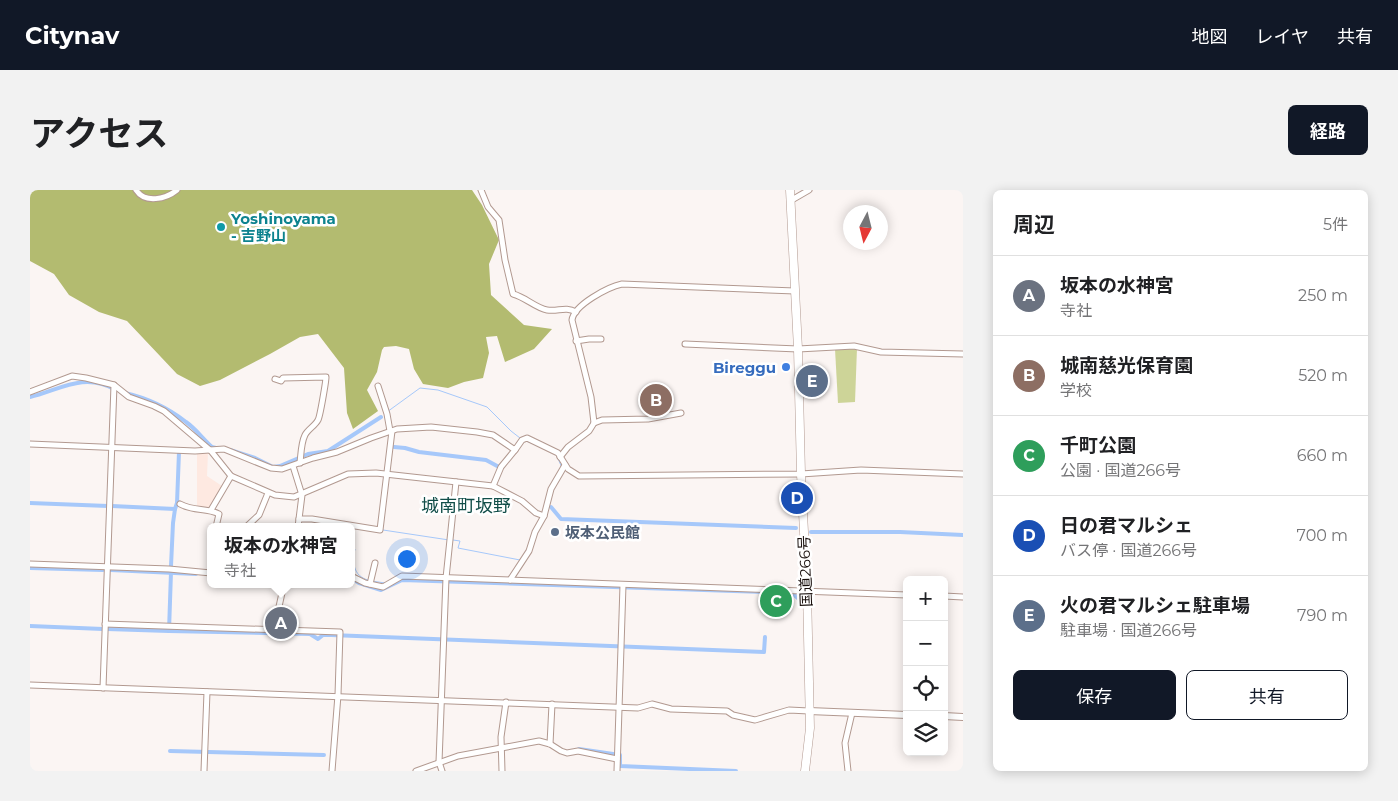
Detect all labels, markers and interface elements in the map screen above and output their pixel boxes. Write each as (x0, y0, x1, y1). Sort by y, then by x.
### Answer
text: Citynav (25, 21, 119, 50)
text: 地図 (1192, 26, 1228, 48)
text: レイヤ (1256, 26, 1309, 48)
text: 共有 (1337, 26, 1373, 48)
button: 経路 (1288, 105, 1368, 155)
text: アクセス (30, 112, 168, 155)
north arrow (843, 205, 888, 250)
place label: Yoshinoyama - 吉野山 (230, 209, 336, 245)
text: 周辺 (1013, 212, 1055, 237)
text: 5件 (1323, 215, 1348, 234)
marker: Yoshinoyama - 吉野山 (215, 221, 227, 233)
text: 坂本の水神宮 (1060, 274, 1174, 297)
text: A (1023, 286, 1035, 305)
text: 250 m (1298, 286, 1348, 305)
text: 寺社 (1060, 301, 1092, 320)
text: 城南慈光保育園 (1060, 354, 1193, 377)
place label: Bireggu (713, 358, 776, 377)
marker: Bireggu (780, 361, 792, 373)
pin: E (796, 362, 828, 400)
text: B (1023, 366, 1035, 385)
text: 520 m (1298, 366, 1348, 385)
pin: B (640, 381, 672, 419)
text: 学校 (1060, 381, 1092, 400)
text: 千町公園 (1060, 434, 1136, 457)
text: C (1023, 446, 1035, 465)
text: 660 m (1297, 446, 1348, 465)
text: 公園 · 国道266号 (1060, 461, 1181, 480)
pin: D (781, 479, 813, 517)
district label: 城南町坂野 (421, 495, 511, 517)
text: 日の君マルシェ (1060, 514, 1193, 537)
popup (207, 523, 355, 588)
place label: 坂本公民館 (565, 523, 640, 542)
marker: 坂本公民館 (549, 526, 561, 538)
text: D (1022, 526, 1036, 545)
text: 700 m (1297, 526, 1348, 545)
text: 坂本の水神宮 (224, 534, 338, 557)
street label: 国道266号 (794, 535, 816, 607)
text: バス停 · 国道266号 (1060, 541, 1197, 560)
your location (394, 546, 420, 572)
text: 寺社 (224, 561, 256, 580)
map controls (903, 576, 948, 756)
button: + (903, 576, 948, 621)
pin: C (760, 582, 792, 620)
text: 火の君マルシェ駐車場 (1060, 594, 1250, 617)
pin: A (265, 604, 297, 642)
text: E (1024, 606, 1034, 625)
text: 790 m (1297, 606, 1348, 625)
button: − (903, 621, 948, 666)
text: 駐車場 · 国道266号 (1060, 621, 1197, 640)
button: locate (903, 666, 948, 711)
button: 保存 (1013, 670, 1176, 720)
button: 共有 (1186, 670, 1348, 720)
button: layers (903, 711, 948, 756)

